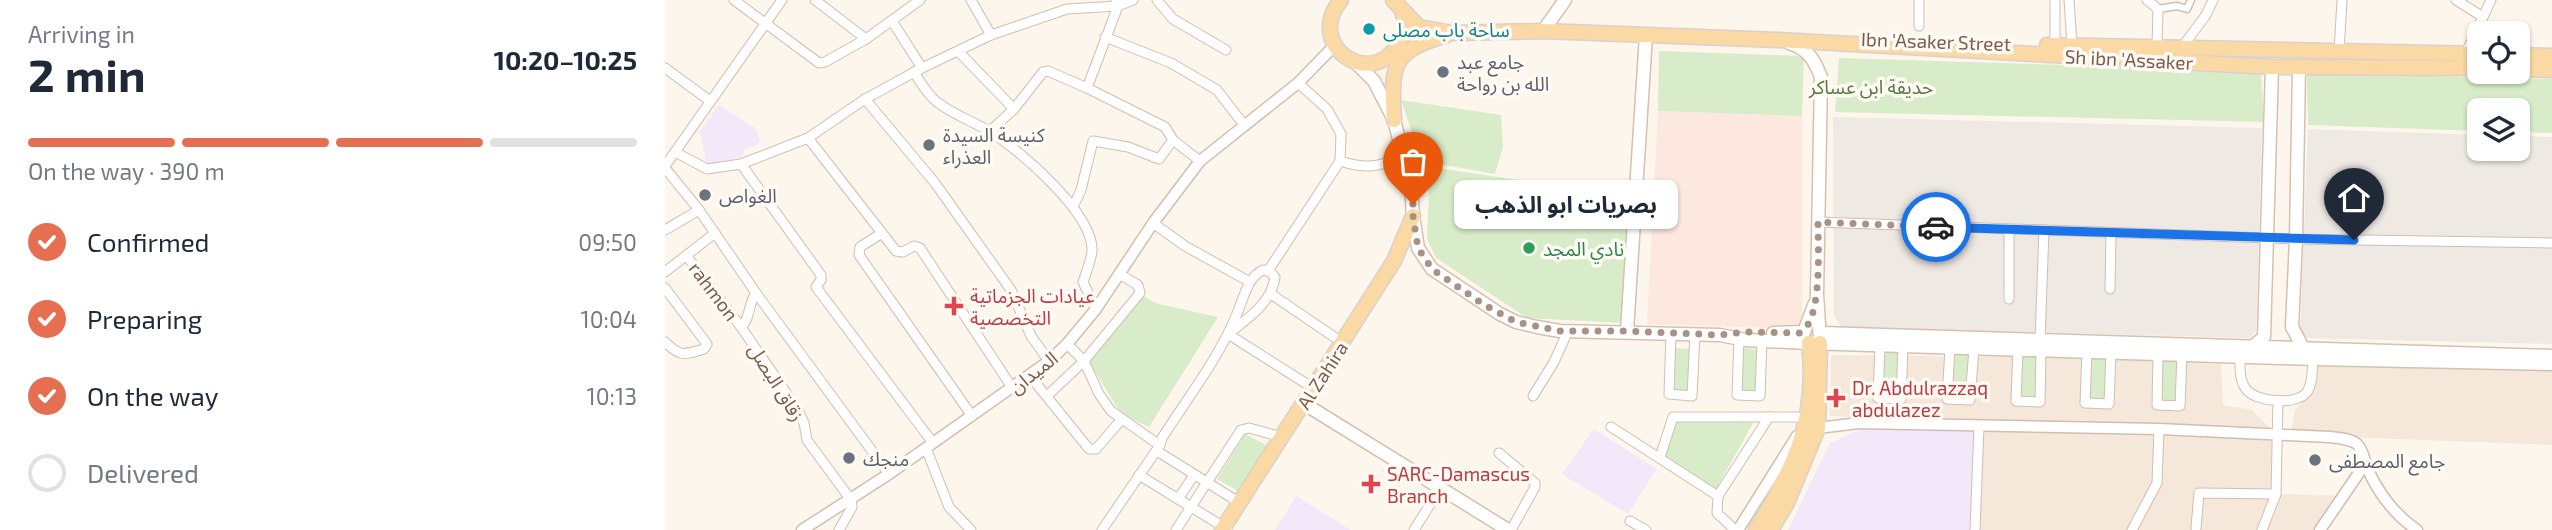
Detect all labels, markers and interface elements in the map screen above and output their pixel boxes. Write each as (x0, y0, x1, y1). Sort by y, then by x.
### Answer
place label: ساحة باب مصلى (1383, 18, 1510, 42)
text: Arriving in (28, 20, 135, 48)
marker: ساحة باب مصلى (1361, 21, 1377, 37)
map controls (2467, 21, 2530, 161)
button: locate (2467, 21, 2530, 84)
street label: Ibn 'Asaker Street (1861, 27, 2011, 55)
text: 10:20–10:25 (494, 44, 637, 75)
street label: Sh ibn 'Assaker (2064, 44, 2194, 74)
text: 2 min (28, 46, 146, 101)
place label: جامع عبد الله بن رواحة (1457, 50, 1549, 96)
marker: جامع عبد الله بن رواحة (1435, 64, 1451, 80)
park label: حديقة ابن عساكر (1808, 75, 1933, 99)
button: layers (2467, 98, 2530, 161)
place label: كنيسة السيدة العذراء (943, 123, 1046, 169)
pin (1383, 132, 1443, 204)
marker: كنيسة السيدة العذراء (921, 137, 937, 153)
icon: bag (1394, 143, 1432, 181)
text: On the way · 390 m (28, 157, 225, 185)
pin (2324, 168, 2384, 240)
icon: home (2335, 179, 2373, 217)
callout: بصريات ابو الذهب (1455, 180, 1679, 228)
place label: الغواص (719, 184, 777, 208)
marker: الغواص (697, 187, 713, 203)
text: بصريات ابو الذهب (1475, 190, 1657, 218)
courier (1901, 192, 1971, 262)
icon: car (1917, 208, 1955, 246)
icon: check (28, 223, 66, 261)
text: Confirmed (87, 226, 210, 257)
text: 09:50 (578, 228, 637, 256)
place label: نادي المجد (1543, 237, 1624, 264)
marker: نادي المجد (1521, 240, 1537, 256)
street label: rahmon (684, 257, 744, 325)
place label: عيادات الجزماتية التخصصية (970, 284, 1095, 329)
marker: عيادات الجزماتية التخصصية (944, 296, 964, 316)
icon: check (28, 300, 66, 338)
text: Preparing (87, 303, 202, 334)
text: 10:04 (581, 305, 637, 333)
street label: Al Zahira (1292, 337, 1352, 413)
street label: زقاق البصل (743, 339, 810, 426)
street label: الميدان (1004, 346, 1062, 398)
place label: Dr. Abdulrazzaq abdulazez (1852, 376, 1988, 421)
icon: check (28, 377, 66, 415)
text: On the way (87, 380, 218, 411)
text: 10:13 (587, 382, 637, 410)
marker: Dr. Abdulrazzaq abdulazez (1826, 388, 1846, 408)
place label: منجك (863, 447, 909, 470)
place label: جامع المصطفى (2329, 449, 2445, 476)
marker: منجك (841, 450, 857, 466)
marker: جامع المصطفى (2307, 452, 2323, 468)
text: Delivered (87, 457, 199, 488)
place label: SARC-Damascus Branch (1387, 462, 1530, 507)
marker: SARC-Damascus Branch (1361, 474, 1381, 494)

